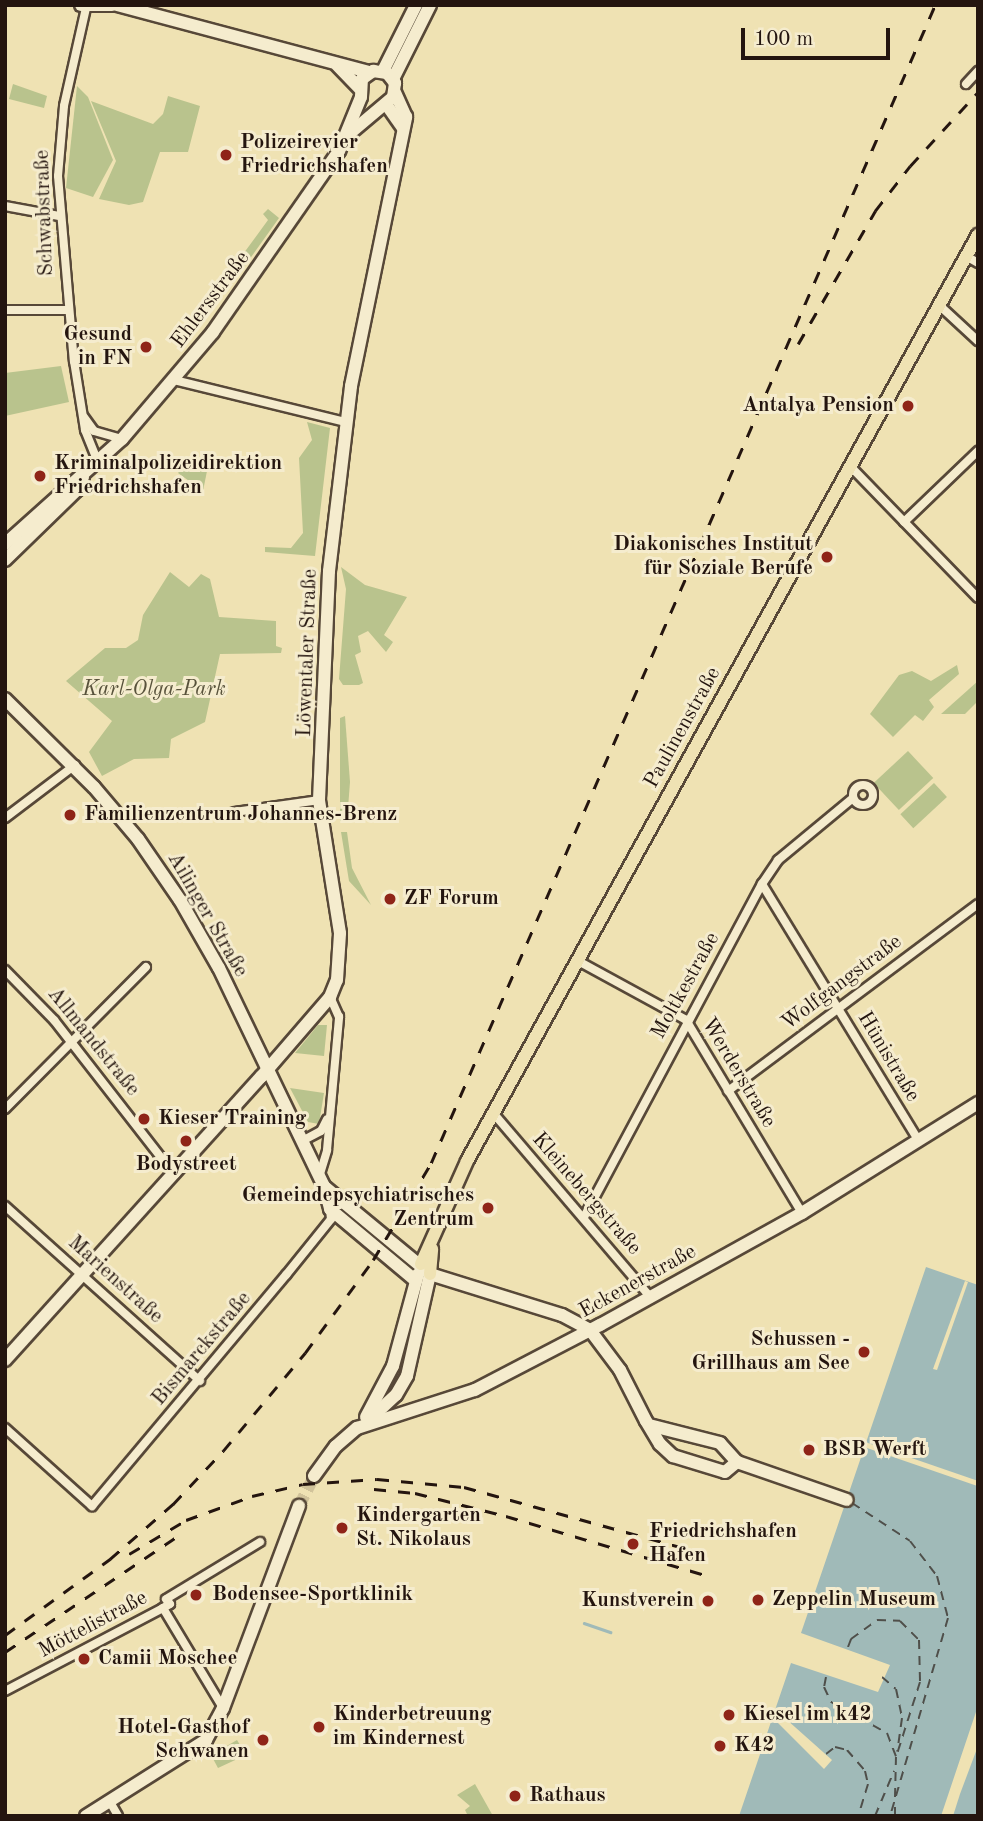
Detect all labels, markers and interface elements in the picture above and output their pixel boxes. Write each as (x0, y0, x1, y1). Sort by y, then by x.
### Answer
scale bar (745, 14, 894, 58)
text: 100 m (754, 29, 813, 50)
place label: Polizeirevier Friedrichshafen (240, 130, 388, 180)
marker: Polizeirevier Friedrichshafen (218, 147, 234, 163)
street label: Schwabstraße (30, 149, 60, 277)
street label: Ehlersstraße (166, 246, 256, 354)
place label: Gesund in FN (63, 322, 132, 372)
marker: Gesund in FN (138, 339, 154, 355)
place label: Antalya Pension (742, 393, 894, 419)
marker: Antalya Pension (900, 398, 916, 414)
place label: Kriminalpolizeidirektion Friedrichshafen (54, 451, 282, 501)
marker: Kriminalpolizeidirektion Friedrichshafen (32, 468, 48, 484)
place label: Diakonisches Institut für Soziale Berufe (613, 532, 813, 582)
marker: Diakonisches Institut für Soziale Berufe (819, 549, 835, 565)
street label: Löwentaler Straße (292, 569, 324, 737)
street label: Paulinenstraße (639, 663, 727, 793)
park label: Karl-Olga-Park (82, 677, 226, 703)
place label: Familienzentrum Johannes-Brenz (84, 802, 397, 828)
marker: Familienzentrum Johannes-Brenz (62, 807, 78, 823)
street label: Ailinger Straße (161, 848, 253, 982)
place label: ZF Forum (404, 886, 499, 912)
marker: ZF Forum (382, 891, 398, 907)
street label: Moltkestraße (646, 928, 726, 1044)
street label: Wolfgangstraße (777, 930, 907, 1036)
street label: Allmandstraße (41, 982, 145, 1102)
street label: Hünistraße (851, 1007, 925, 1107)
street label: Werderstraße (695, 1013, 781, 1133)
place label: Kieser Training (158, 1106, 306, 1132)
marker: Kieser Training (136, 1111, 152, 1127)
street label: Kleinebergstraße (526, 1127, 646, 1261)
marker: Bodystreet (178, 1133, 194, 1149)
place label: Bodystreet (135, 1152, 237, 1178)
place label: Gemeindepsychiatrisches Zentrum (242, 1183, 474, 1233)
marker: Gemeindepsychiatrisches Zentrum (480, 1200, 496, 1216)
street label: Marienstraße (62, 1231, 168, 1329)
street label: Eckenerstraße (575, 1239, 701, 1325)
street label: Bismarckstraße (147, 1287, 257, 1411)
place label: Schussen - Grillhaus am See (692, 1327, 850, 1377)
marker: Schussen - Grillhaus am See (856, 1344, 872, 1360)
place label: BSB Werft (823, 1437, 926, 1463)
marker: BSB Werft (801, 1442, 817, 1458)
place label: Kindergarten St. Nikolaus (356, 1503, 481, 1553)
place label: Friedrichshafen Hafen (649, 1519, 797, 1569)
marker: Kindergarten St. Nikolaus (334, 1520, 350, 1536)
marker: Friedrichshafen Hafen (623, 1534, 643, 1554)
place label: Bodensee-Sportklinik (212, 1582, 413, 1608)
marker: Bodensee-Sportklinik (186, 1585, 206, 1605)
street label: Möttelistraße (34, 1586, 152, 1664)
place label: Zeppelin Museum (772, 1587, 936, 1613)
place label: Kunstverein (581, 1588, 694, 1614)
marker: Zeppelin Museum (750, 1592, 766, 1608)
marker: Kunstverein (700, 1593, 716, 1609)
place label: Camii Moschee (98, 1646, 237, 1672)
marker: Camii Moschee (76, 1651, 92, 1667)
place label: Kinderbetreuung im Kindernest (333, 1702, 491, 1752)
place label: Kiesel im k42 (743, 1702, 872, 1728)
marker: Kiesel im k42 (721, 1707, 737, 1723)
place label: Hotel-Gasthof Schwanen (117, 1715, 249, 1765)
marker: Kinderbetreuung im Kindernest (311, 1719, 327, 1735)
marker: Hotel-Gasthof Schwanen (255, 1732, 271, 1748)
place label: K42 (734, 1733, 775, 1759)
marker: K42 (712, 1738, 728, 1754)
place label: Rathaus (529, 1783, 606, 1809)
marker: Rathaus (507, 1788, 523, 1804)

